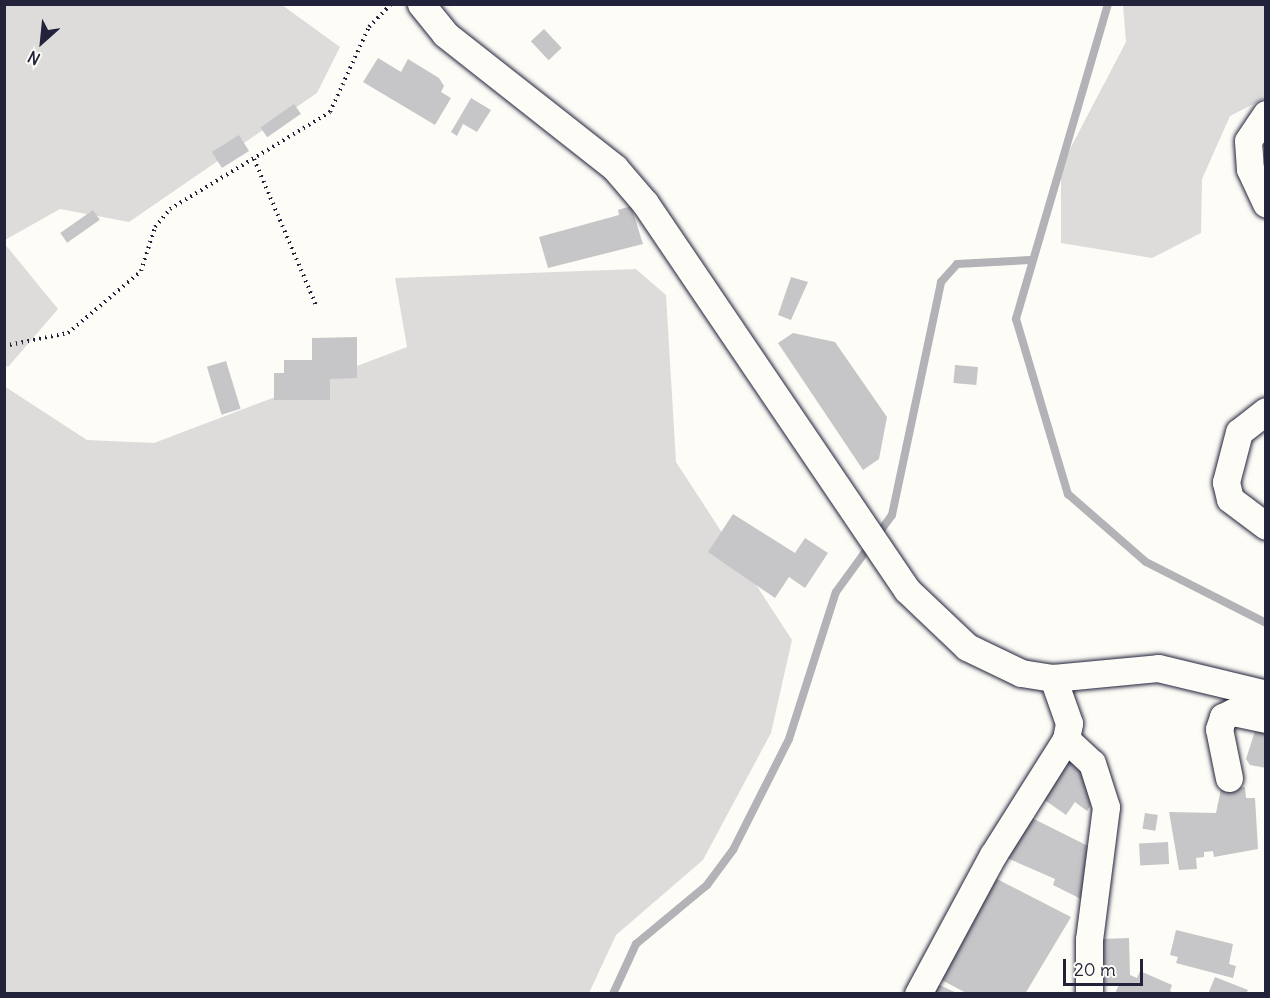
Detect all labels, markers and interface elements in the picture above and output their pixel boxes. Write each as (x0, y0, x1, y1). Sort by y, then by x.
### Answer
north arrow (12, 12, 72, 72)
text: N (24, 47, 43, 69)
scale bar (1066, 947, 1146, 985)
text: 20 m (1074, 958, 1116, 981)

